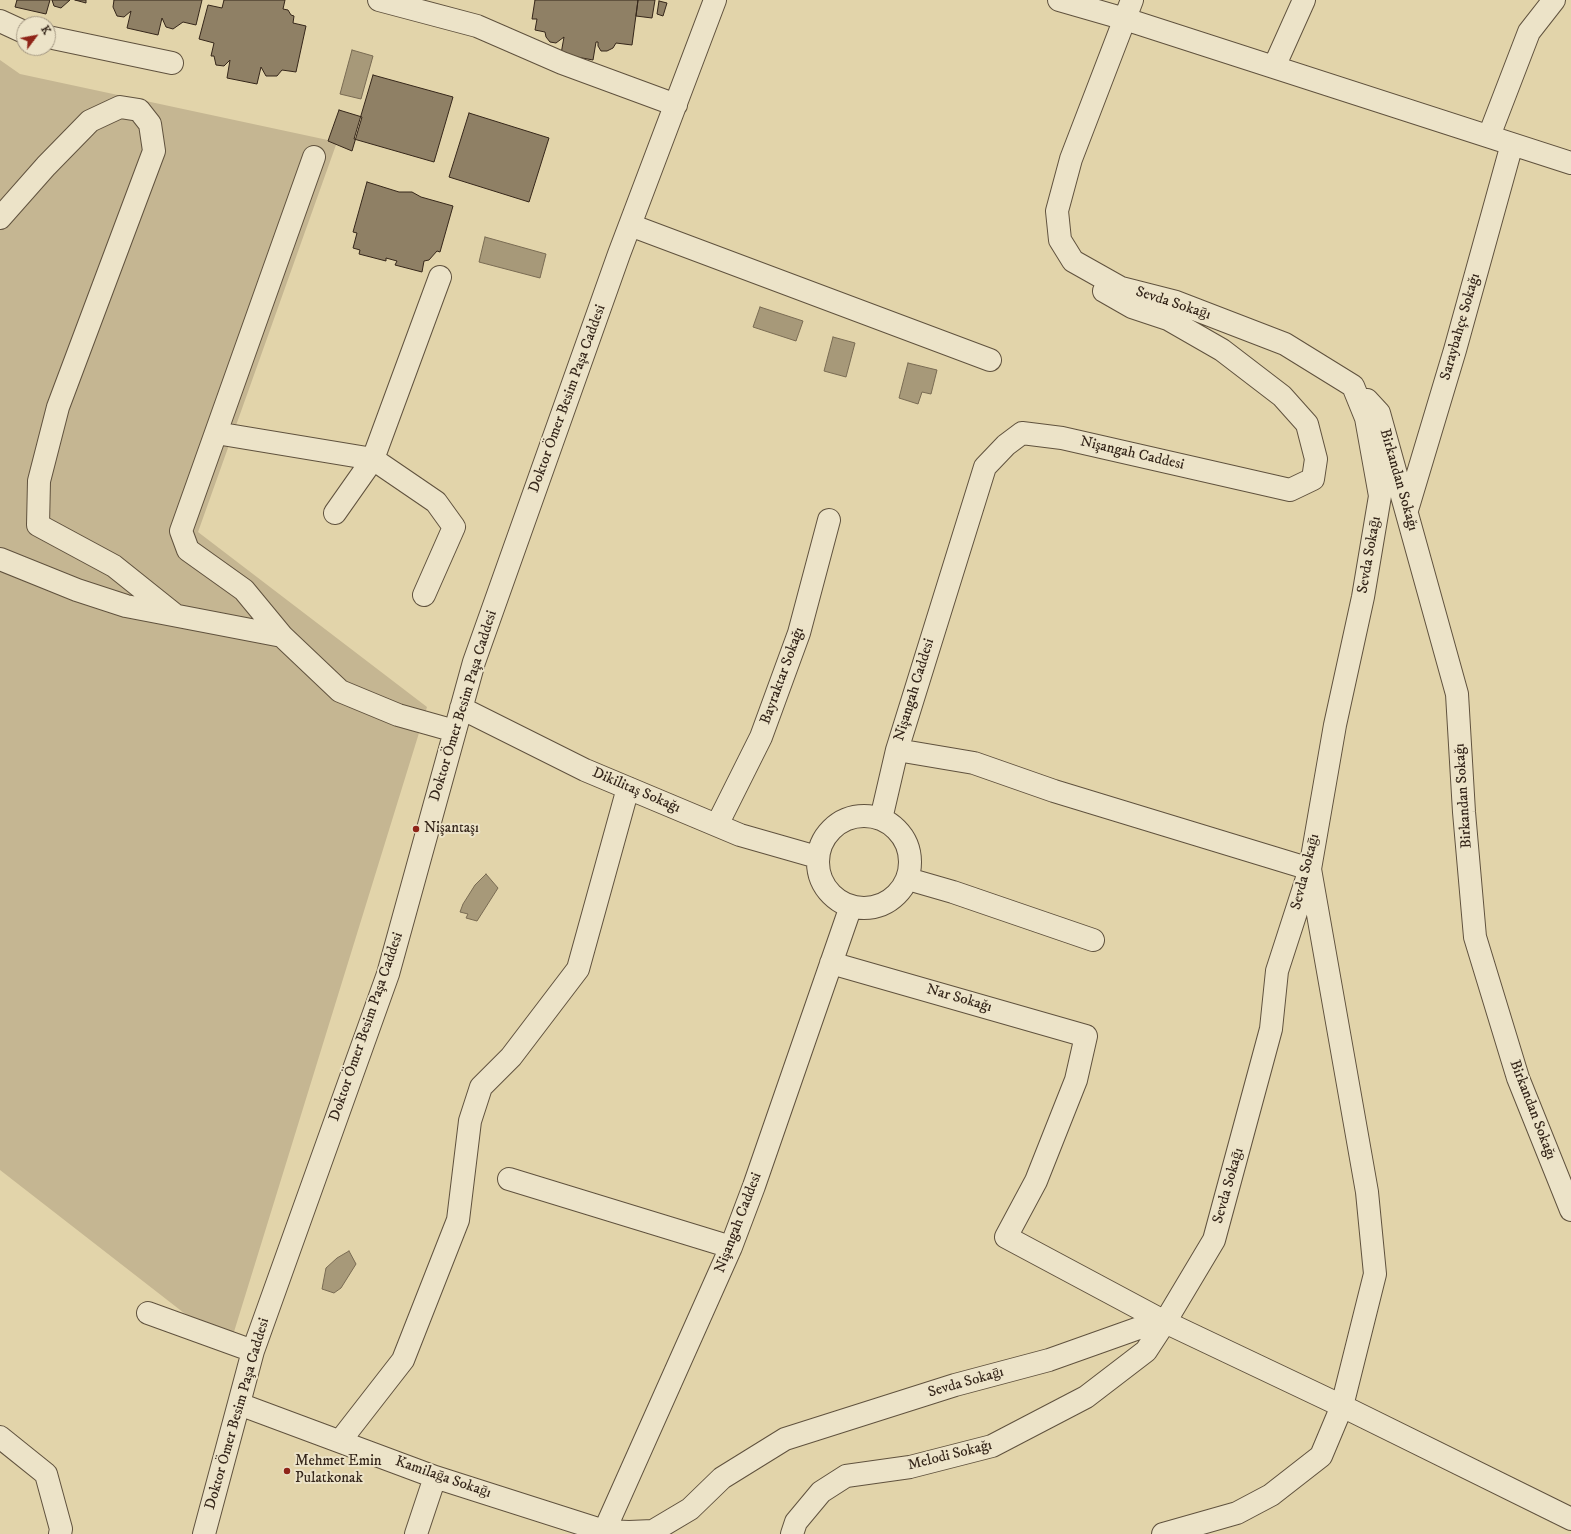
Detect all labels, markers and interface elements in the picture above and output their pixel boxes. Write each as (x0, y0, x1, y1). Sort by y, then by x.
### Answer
north arrow (16, 16, 56, 56)
text: K (37, 23, 53, 37)
street label: Saraybahçe Sokağı (1437, 271, 1485, 383)
street label: Sevda Sokaḡı (1133, 283, 1213, 325)
street label: Doktor Ömer Besim Paşa Caddesi (526, 303, 610, 495)
street label: Birkandan Sokağı (1375, 427, 1421, 533)
street label: Nişangah Caddesi (1078, 433, 1186, 475)
street label: Sevda Sokaḡı (1354, 515, 1386, 595)
street label: Doktor Ömer Besim Paşa Caddesi (426, 608, 502, 804)
street label: Bayraktar Sokağı (757, 625, 809, 727)
street label: Nişangah Caddesi (891, 637, 939, 743)
street label: Birkandan Sokağı (1451, 743, 1477, 849)
street label: Dikilitaş Sokağı (589, 764, 683, 818)
place label: Nişantaşı (424, 820, 479, 838)
marker: Nişantaşı (411, 824, 421, 834)
street label: Sevda Sokaḡı (1288, 832, 1324, 912)
street label: Doktor Ömer Besim Paşa Caddesi (326, 930, 408, 1124)
street label: Nar Sokağı (924, 981, 994, 1017)
street label: Birkandan Sokağı (1505, 1058, 1559, 1162)
street label: Sevda Sokaḡı (1210, 1146, 1248, 1226)
street label: Nişangah Caddesi (712, 1170, 766, 1276)
street label: Doktor Ömer Besim Paşa Caddesi (202, 1316, 274, 1512)
street label: Sevda Sokaḡı (926, 1364, 1006, 1402)
street label: Melodi Sokağı (906, 1437, 994, 1475)
place label: Mehmet Emin Pulatkonak (295, 1453, 382, 1488)
street label: Kamilaḡa Sokaḡı (393, 1453, 493, 1503)
marker: Mehmet Emin Pulatkonak (282, 1466, 292, 1476)

